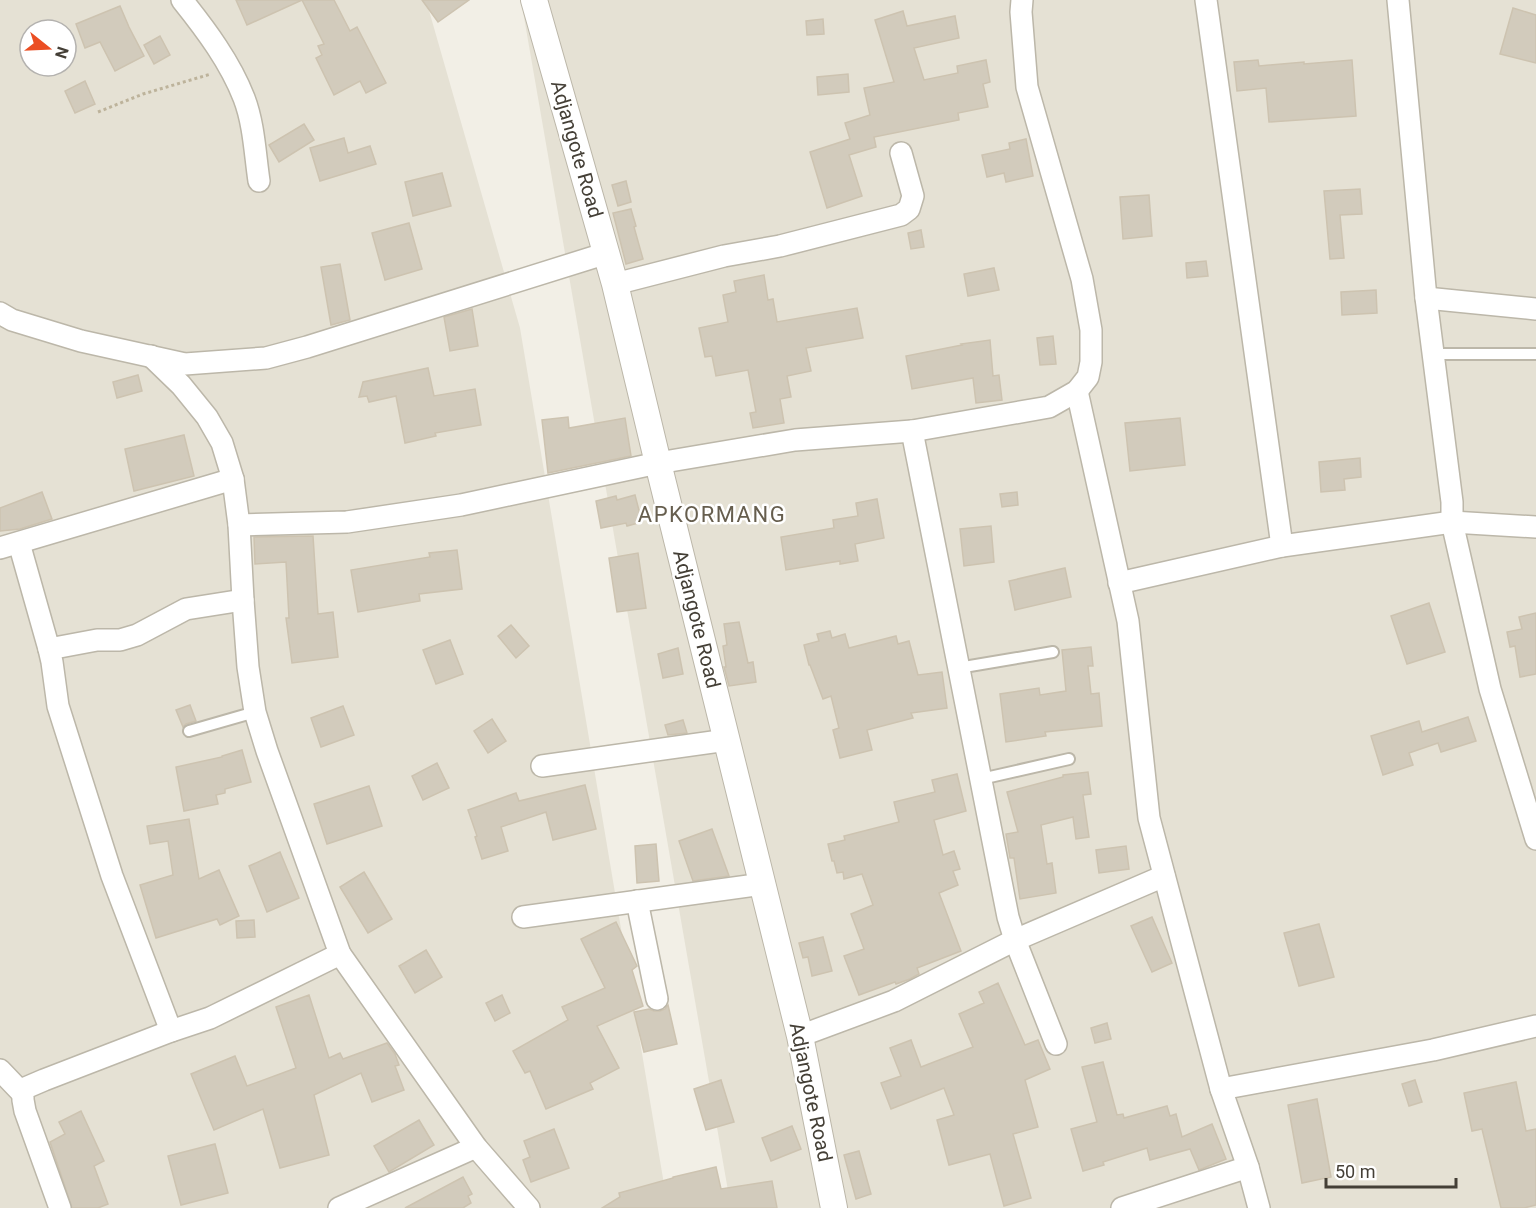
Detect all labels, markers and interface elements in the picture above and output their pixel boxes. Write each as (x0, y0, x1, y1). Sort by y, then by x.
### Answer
north arrow (18, 18, 78, 78)
text: N (51, 44, 73, 61)
street label: Adjangote Road (546, 78, 608, 220)
district label: APKORMANG (638, 502, 786, 527)
street label: Adjangote Road (668, 547, 726, 691)
street label: Adjangote Road (785, 1020, 837, 1164)
scale bar (1326, 1151, 1456, 1189)
text: 50 m (1335, 1161, 1375, 1182)

